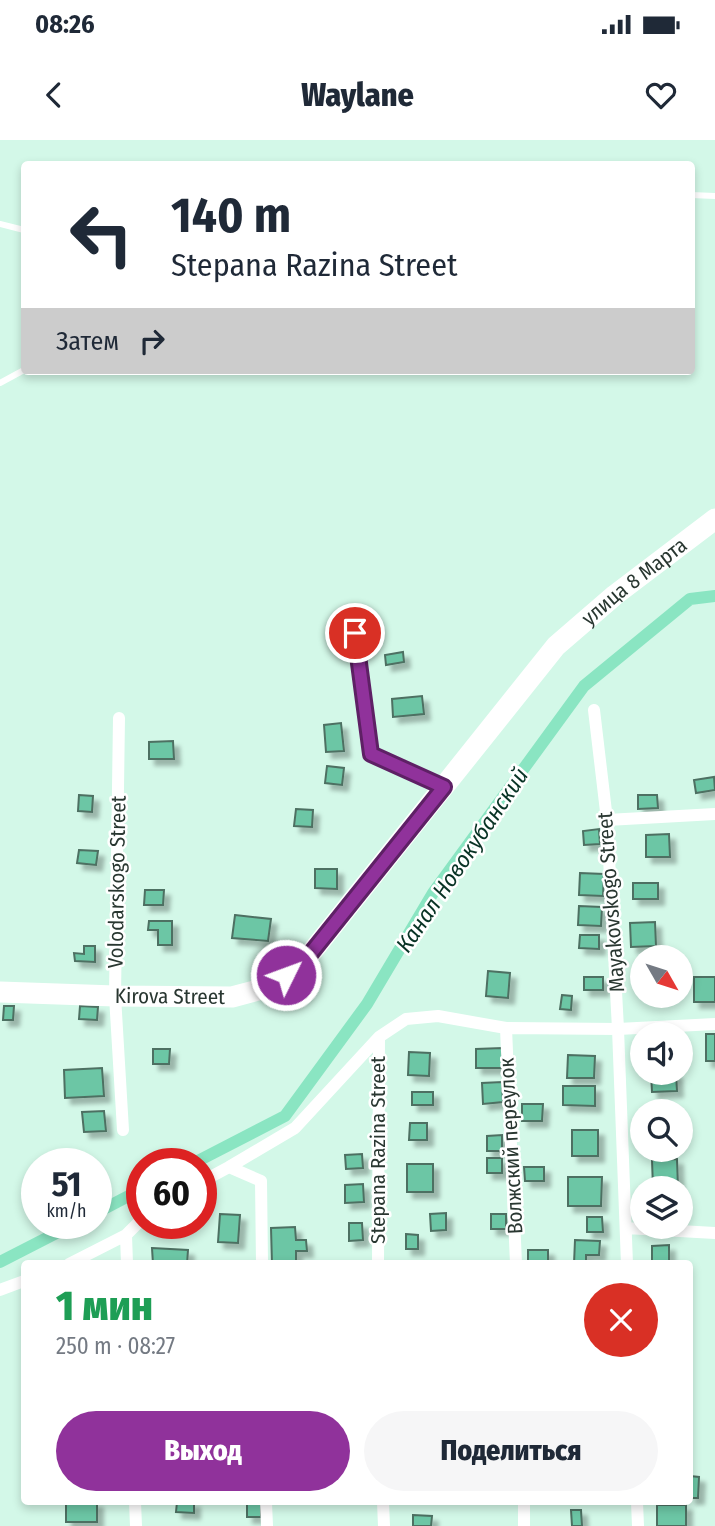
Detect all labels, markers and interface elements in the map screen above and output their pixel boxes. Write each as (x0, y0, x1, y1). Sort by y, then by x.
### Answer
text: 08:26 (35, 9, 95, 40)
icon: back (35, 76, 73, 114)
text: Waylane (301, 76, 414, 114)
icon: heart (642, 76, 680, 114)
text: 140 m (171, 186, 291, 245)
icon: left (56, 189, 147, 280)
text: Stepana Razina Street (171, 246, 457, 284)
icon: right (133, 322, 171, 360)
text: Затем (56, 326, 119, 357)
street label: улица 8 Марта (576, 532, 692, 631)
pin (325, 603, 385, 663)
icon: arrive (336, 614, 374, 652)
water label: Канал Новокубанский (390, 762, 534, 958)
street label: Volodarskogo Street (102, 795, 132, 969)
street label: Mayakovskogo Street (592, 811, 630, 993)
position arrow (249, 938, 323, 1012)
north arrow (630, 945, 693, 1008)
map controls (630, 945, 693, 1239)
street label: Kirova Street (115, 983, 225, 1010)
button: sound (630, 1022, 693, 1085)
street label: Stepana Razina Street (365, 1056, 391, 1244)
street label: Волжский переулок (493, 1057, 529, 1235)
button: search (630, 1099, 693, 1162)
speed limit sign: 60 (126, 1148, 217, 1239)
text: 51 (51, 1163, 82, 1205)
button: layers (630, 1176, 693, 1239)
text: km/h (46, 1200, 87, 1222)
text: 1 мин (56, 1281, 153, 1331)
button: close (584, 1283, 658, 1357)
text: 250 m · 08:27 (56, 1332, 175, 1360)
button: Выход (56, 1411, 350, 1491)
button: Поделиться (364, 1411, 658, 1491)

